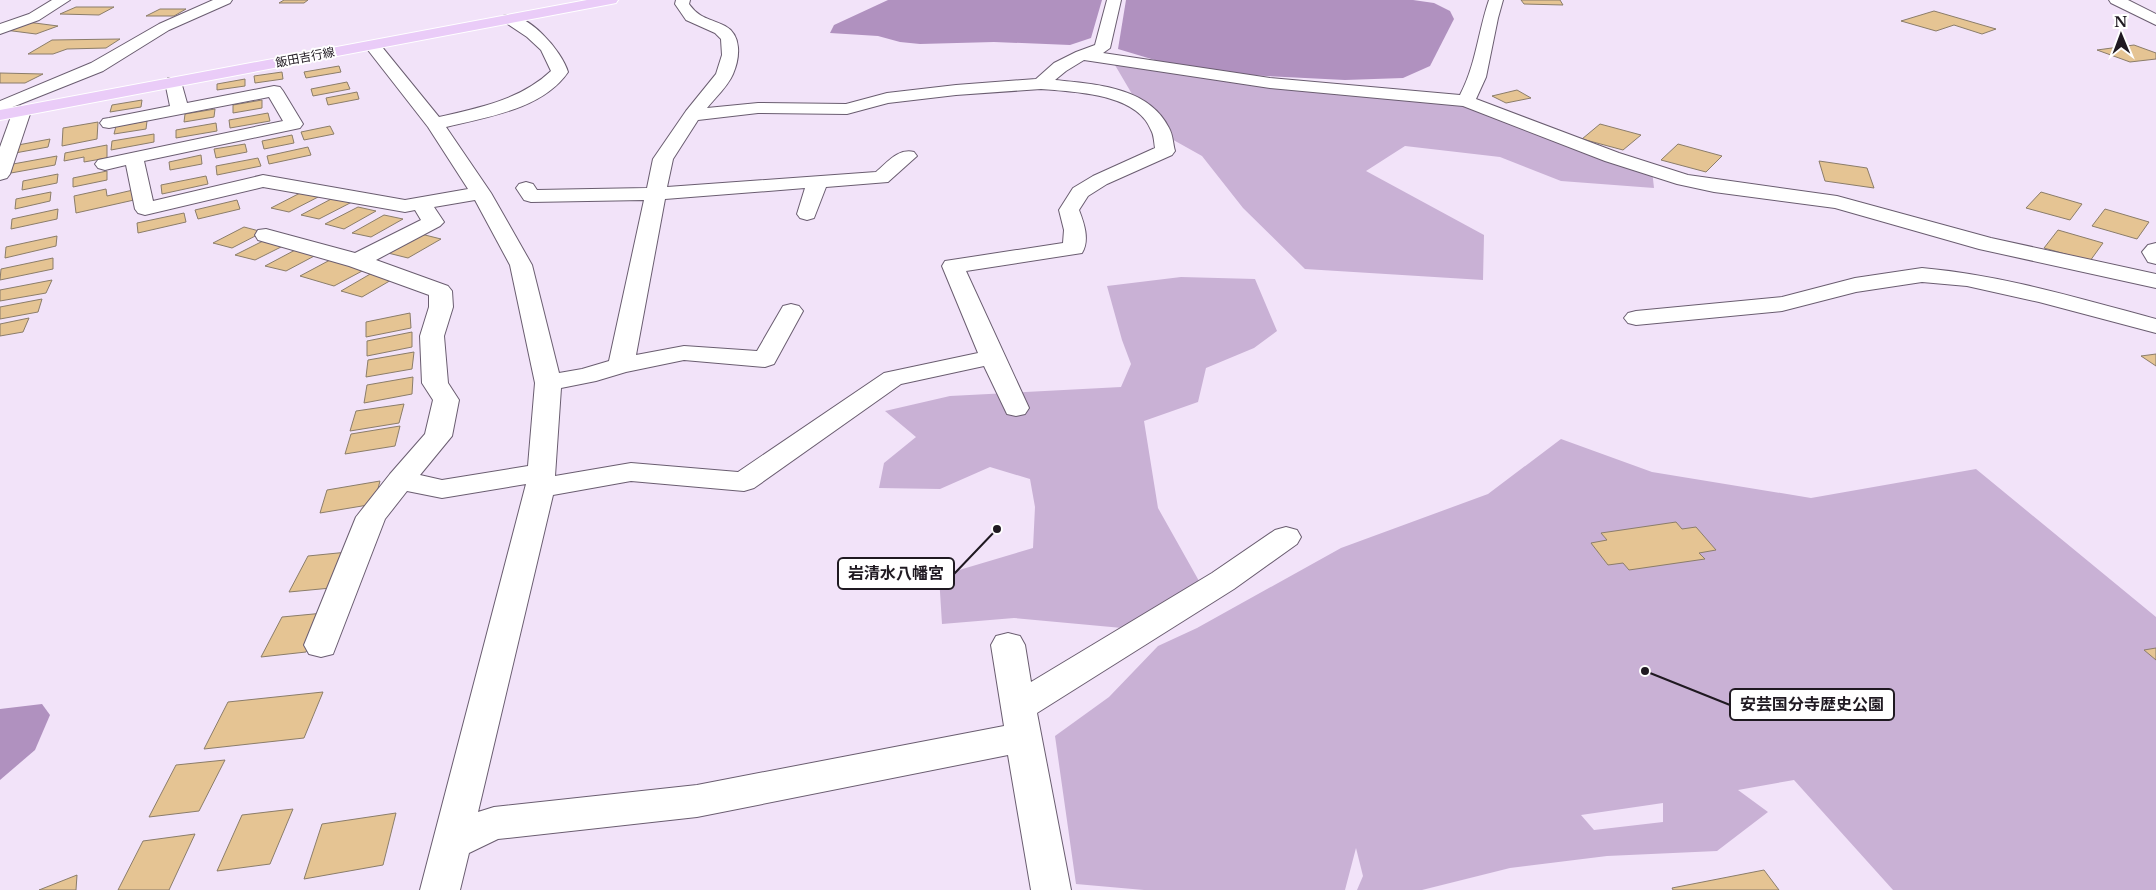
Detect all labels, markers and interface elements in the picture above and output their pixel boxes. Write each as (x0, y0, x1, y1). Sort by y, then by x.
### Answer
north arrow (2096, 10, 2146, 60)
text: N (2114, 13, 2128, 31)
street label: 飯田吉行線 (274, 44, 336, 70)
callout: 岩清水八幡宮 (838, 558, 954, 589)
text: 岩清水八幡宮 (848, 563, 944, 583)
callout: 安芸国分寺歴史公園 (1730, 689, 1894, 720)
text: 安芸国分寺歴史公園 (1740, 694, 1884, 714)

